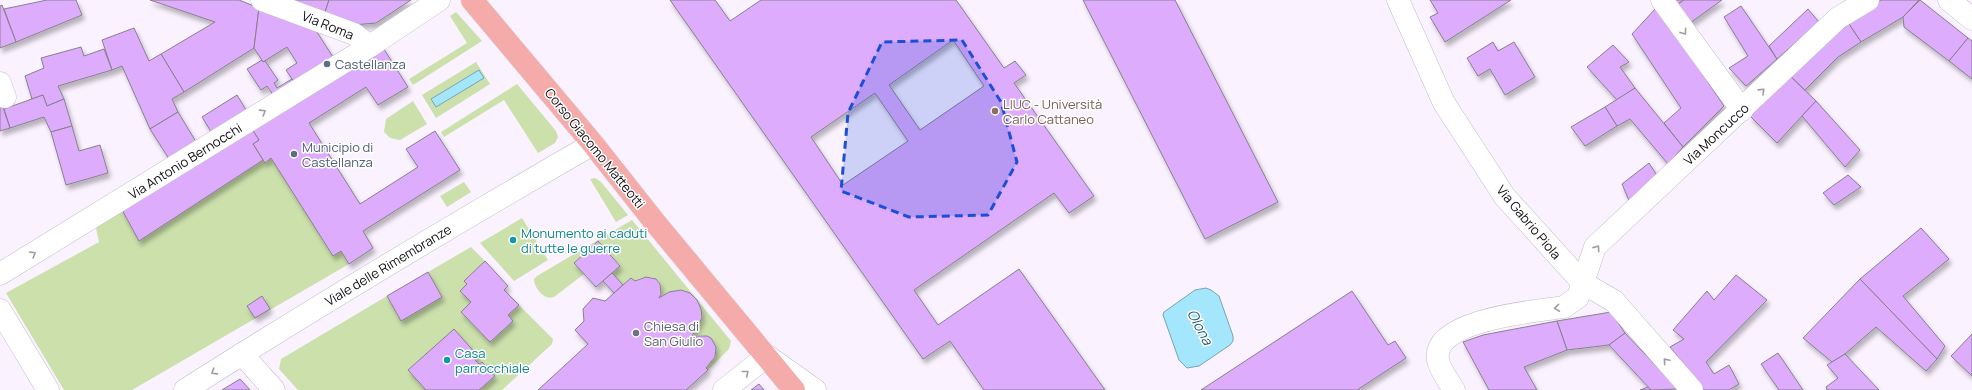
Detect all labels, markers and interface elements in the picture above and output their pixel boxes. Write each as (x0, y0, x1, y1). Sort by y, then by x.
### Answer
street label: Via Roma (299, 6, 357, 44)
one-way arrow (1679, 28, 1687, 35)
place label: Castellanza (335, 55, 406, 73)
marker: Castellanza (322, 59, 332, 69)
street label: Corso Giacomo Matteotti (541, 84, 649, 212)
one-way arrow (1757, 88, 1765, 96)
place label: LIUC - Università Carlo Cattaneo (1003, 95, 1102, 128)
street label: Via Moncucco (1679, 99, 1753, 169)
marker: LIUC - Università Carlo Cattaneo (990, 106, 1000, 116)
one-way arrow (259, 109, 266, 117)
street label: Via Antonio Bernocchi (125, 119, 245, 203)
place label: Municipio di Castellanza (302, 138, 373, 171)
marker: Municipio di Castellanza (289, 149, 299, 159)
street label: Via Gabrio Piola (1493, 181, 1565, 263)
street label: Viale delle Rimembranze (322, 220, 455, 310)
place label: Monumento ai caduti di tutte le guerre (521, 224, 647, 257)
marker: Monumento ai caduti di tutte le guerre (508, 235, 518, 245)
one-way arrow (1592, 245, 1599, 252)
one-way arrow (29, 252, 36, 259)
one-way arrow (1554, 303, 1560, 312)
water label: Olona (1183, 306, 1218, 349)
place label: Chiesa di San Giulio (644, 317, 704, 350)
marker: Chiesa di San Giulio (631, 328, 641, 338)
place label: Casa parrocchiale (455, 344, 530, 377)
marker: Casa parrocchiale (442, 355, 452, 365)
one-way arrow (1664, 358, 1671, 365)
one-way arrow (211, 367, 218, 375)
one-way arrow (741, 371, 748, 378)

